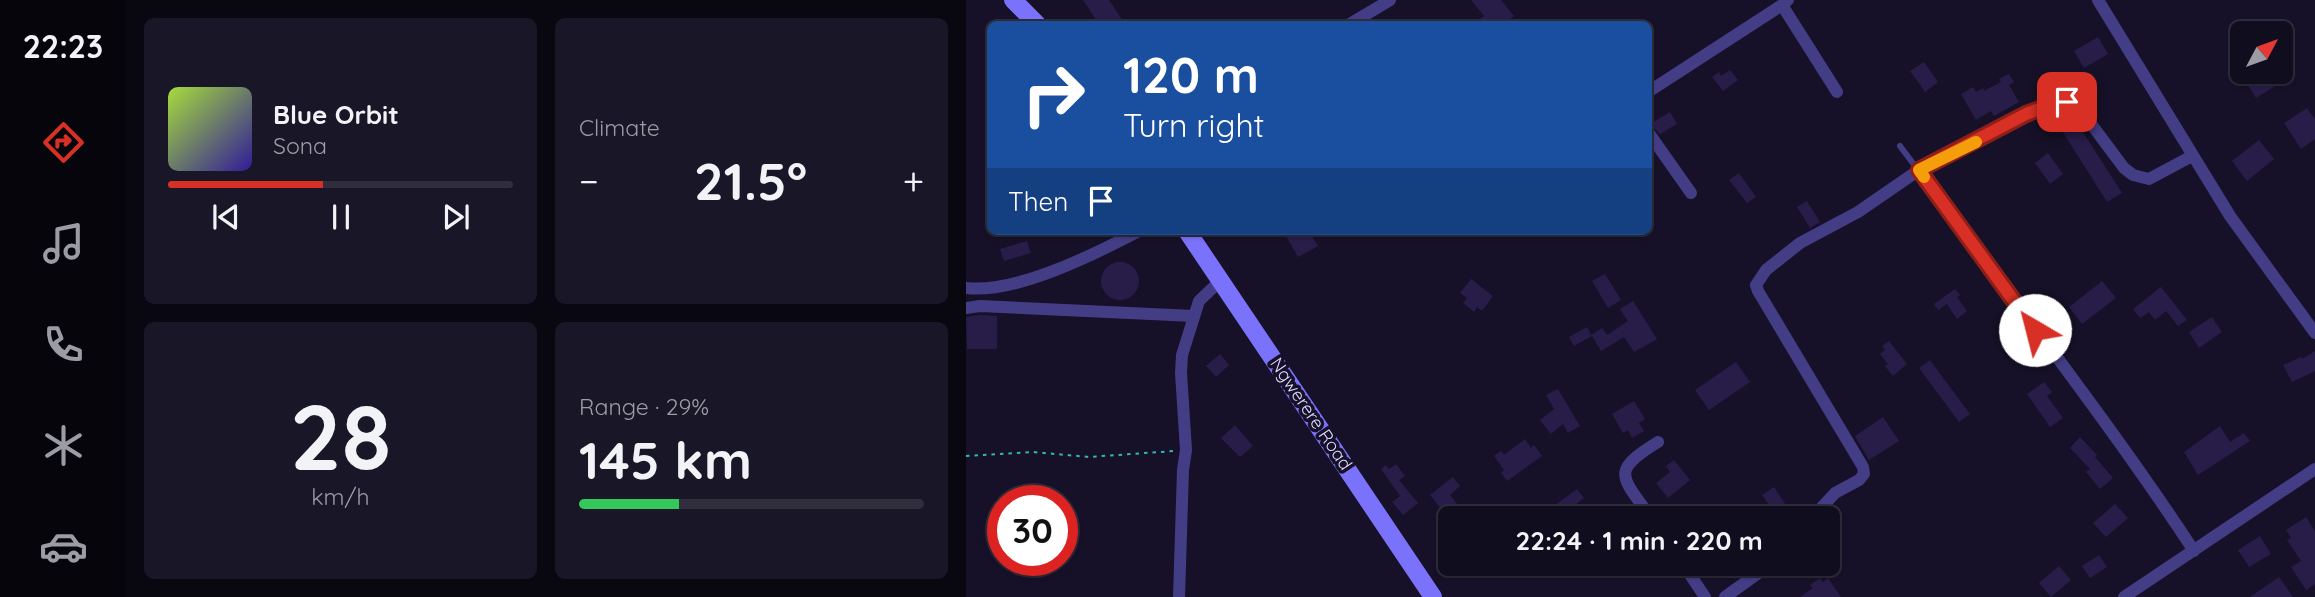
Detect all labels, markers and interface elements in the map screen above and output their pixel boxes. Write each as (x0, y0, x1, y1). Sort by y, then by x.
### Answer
north arrow (2230, 21, 2292, 84)
map controls (2230, 21, 2293, 84)
text: 22:23 (23, 26, 103, 66)
text: 120 m (1123, 44, 1259, 105)
icon: right (1008, 49, 1099, 140)
pin (2037, 72, 2097, 132)
icon: arrive (2048, 83, 2086, 121)
text: Blue Orbit (273, 98, 399, 131)
text: Turn right (1123, 105, 1264, 145)
text: Climate (579, 113, 660, 142)
icon: directions (39, 118, 88, 167)
text: Sona (273, 131, 327, 160)
text: 21.5° (694, 148, 807, 213)
text: − (579, 157, 599, 205)
text: + (903, 157, 924, 205)
icon: arrive (1082, 182, 1120, 220)
text: Then (1008, 185, 1068, 218)
icon: previous (207, 198, 245, 236)
icon: pause (322, 198, 360, 236)
icon: next (437, 198, 475, 236)
icon: music (39, 219, 88, 268)
position arrow (1998, 293, 2072, 367)
icon: phone (39, 320, 88, 369)
street label: Ngwerere Road (1265, 353, 1358, 474)
text: 28 (290, 379, 391, 493)
text: Range · 29% (579, 392, 709, 421)
icon: climate (39, 421, 88, 470)
text: 145 km (579, 427, 752, 492)
text: km/h (311, 482, 370, 511)
speed limit sign: 30 (987, 485, 1078, 576)
icon: car (39, 522, 88, 571)
text: 22:24 · 1 min · 220 m (1515, 524, 1763, 557)

